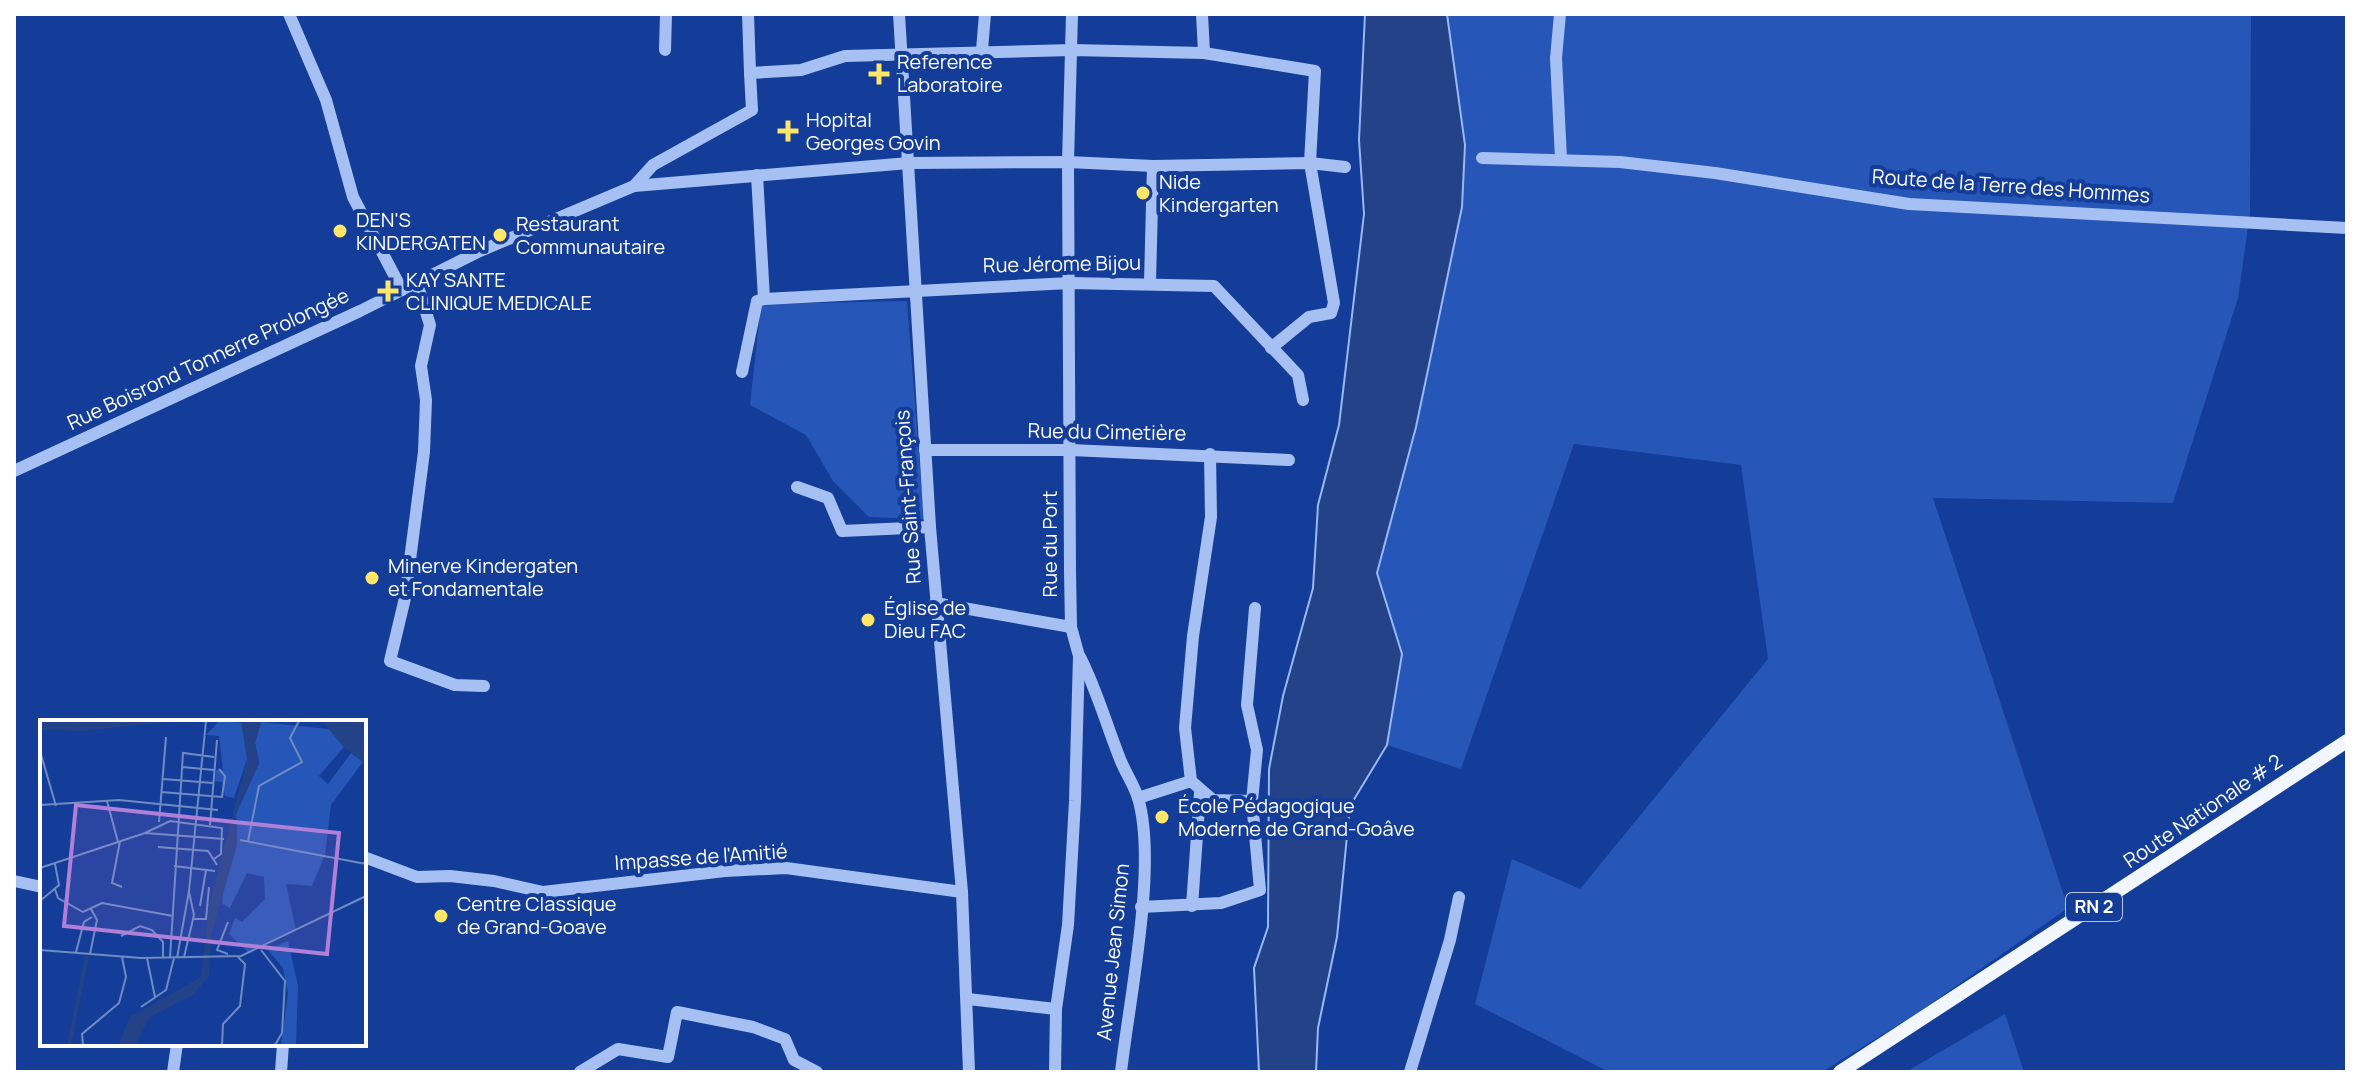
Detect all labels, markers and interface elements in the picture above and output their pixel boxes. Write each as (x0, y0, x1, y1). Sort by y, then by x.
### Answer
place label: Reference Laboratoire (897, 48, 1003, 98)
marker: Reference Laboratoire (868, 63, 890, 85)
place label: Hopital Georges Govin (806, 106, 941, 156)
marker: Hopital Georges Govin (777, 120, 799, 142)
street label: Route de la Terre des Hommes (1871, 162, 2151, 209)
place label: Nide Kindergarten (1159, 168, 1279, 218)
marker: Nide Kindergarten (1134, 184, 1152, 202)
place label: DEN'S KINDERGATEN (356, 206, 486, 256)
place label: Restaurant Communautaire (516, 210, 665, 260)
marker: DEN'S KINDERGATEN (331, 222, 349, 240)
marker: Restaurant Communautaire (491, 226, 509, 244)
street label: Rue Jérome Bijou (983, 249, 1141, 278)
place label: KAY SANTE CLINIQUE MEDICALE (406, 266, 592, 316)
marker: KAY SANTE CLINIQUE MEDICALE (377, 280, 399, 302)
street label: Rue Boisrond Tonnerre Prolongée (63, 281, 353, 436)
street label: Rue Saint-François (888, 409, 927, 585)
street label: Rue du Cimetière (1028, 417, 1187, 446)
street label: Rue du Port (1036, 491, 1063, 597)
place label: Minerve Kindergaten et Fondamentale (388, 552, 578, 602)
marker: Minerve Kindergaten et Fondamentale (363, 569, 381, 587)
place label: Église de Dieu FAC (884, 594, 966, 644)
marker: Église de Dieu FAC (859, 611, 877, 629)
inset map (40, 720, 366, 1046)
street label: Route Nationale # 2 (2118, 747, 2287, 874)
place label: École Pédagogique Moderne de Grand-Goâve (1178, 792, 1415, 842)
marker: École Pédagogique Moderne de Grand-Goâve (1153, 808, 1171, 826)
street label: Impasse de l'Amitié (614, 837, 788, 876)
street label: Avenue Jean Simon (1090, 862, 1135, 1042)
place label: Centre Classique de Grand-Goave (457, 890, 616, 940)
road number: RN 2 (2066, 893, 2122, 921)
marker: Centre Classique de Grand-Goave (432, 907, 450, 925)

